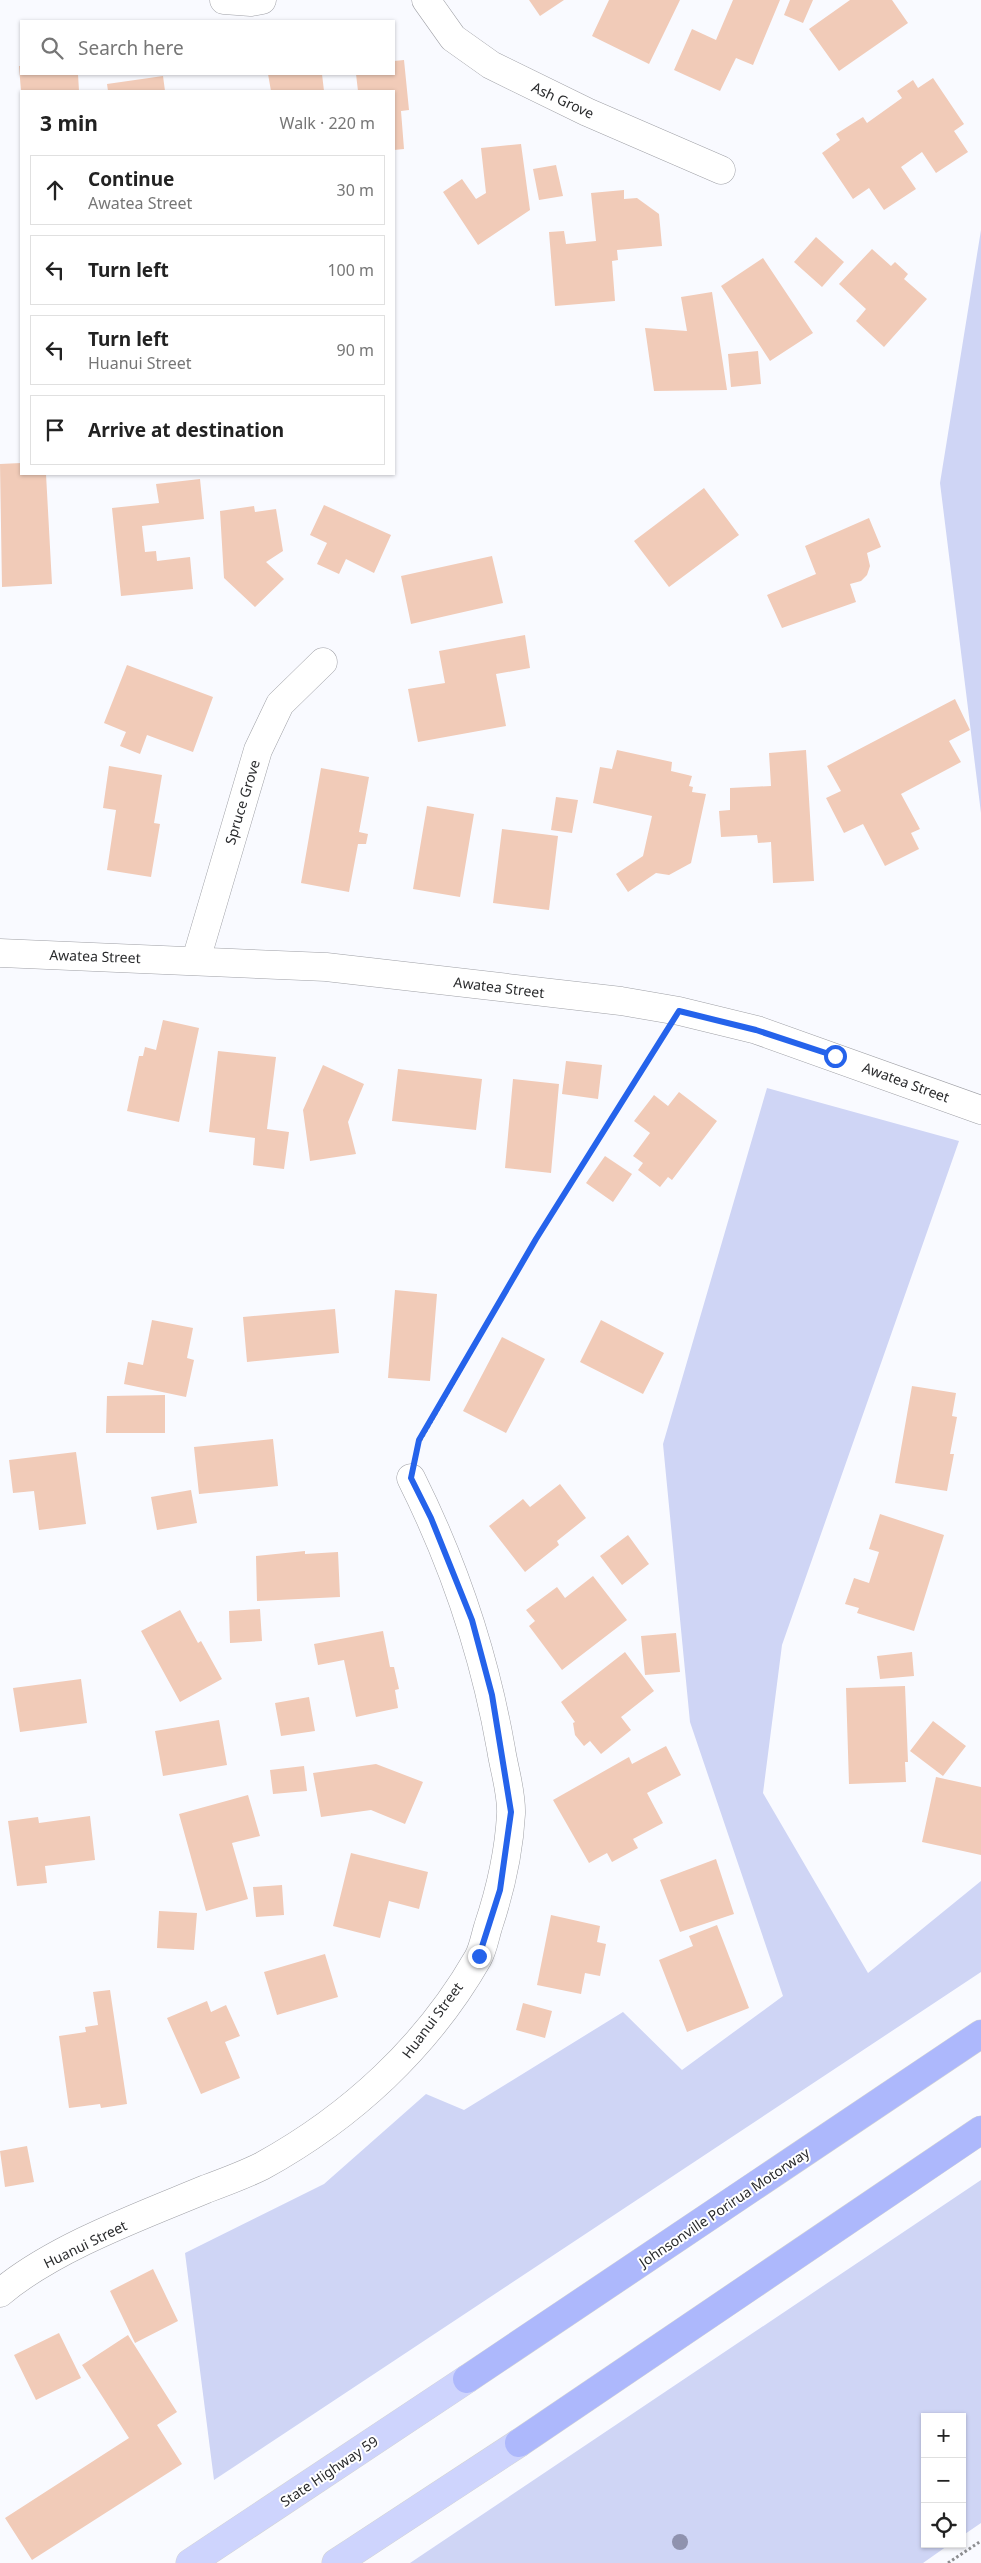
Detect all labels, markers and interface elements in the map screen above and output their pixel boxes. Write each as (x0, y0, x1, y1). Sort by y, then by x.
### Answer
search box (20, 20, 395, 75)
icon: search (38, 34, 66, 62)
text: Search here (78, 35, 184, 61)
street label: Ash Grove (529, 77, 597, 123)
text: 3 min (40, 109, 98, 137)
text: Walk · 220 m (280, 112, 375, 134)
text: Continue (88, 166, 174, 192)
icon: ahead (41, 176, 69, 204)
text: 30 m (337, 179, 374, 201)
text: Awatea Street (88, 192, 192, 214)
icon: left (41, 256, 69, 284)
text: Turn left (88, 257, 169, 283)
text: 100 m (327, 259, 374, 281)
text: Turn left (88, 326, 169, 352)
icon: left (41, 336, 69, 364)
text: 90 m (337, 339, 374, 361)
text: Huanui Street (88, 352, 191, 374)
icon: arrive (41, 416, 69, 444)
text: Arrive at destination (88, 417, 284, 443)
street label: Spruce Grove (220, 757, 264, 847)
street label: Awatea Street (49, 945, 141, 967)
street label: Awatea Street (453, 972, 545, 1002)
route start (824, 1045, 847, 1068)
street label: Awatea Street (860, 1057, 952, 1107)
route end (468, 1945, 491, 1968)
street label: Huanui Street (397, 1978, 467, 2062)
street label: Johnsonville Porirua Motorway (633, 2142, 814, 2272)
street label: Huanui Street (40, 2216, 130, 2272)
map controls (921, 2413, 966, 2548)
button: + (921, 2413, 966, 2458)
street label: State Highway 59 (276, 2431, 382, 2511)
button: − (921, 2458, 966, 2503)
button: locate (921, 2503, 966, 2548)

